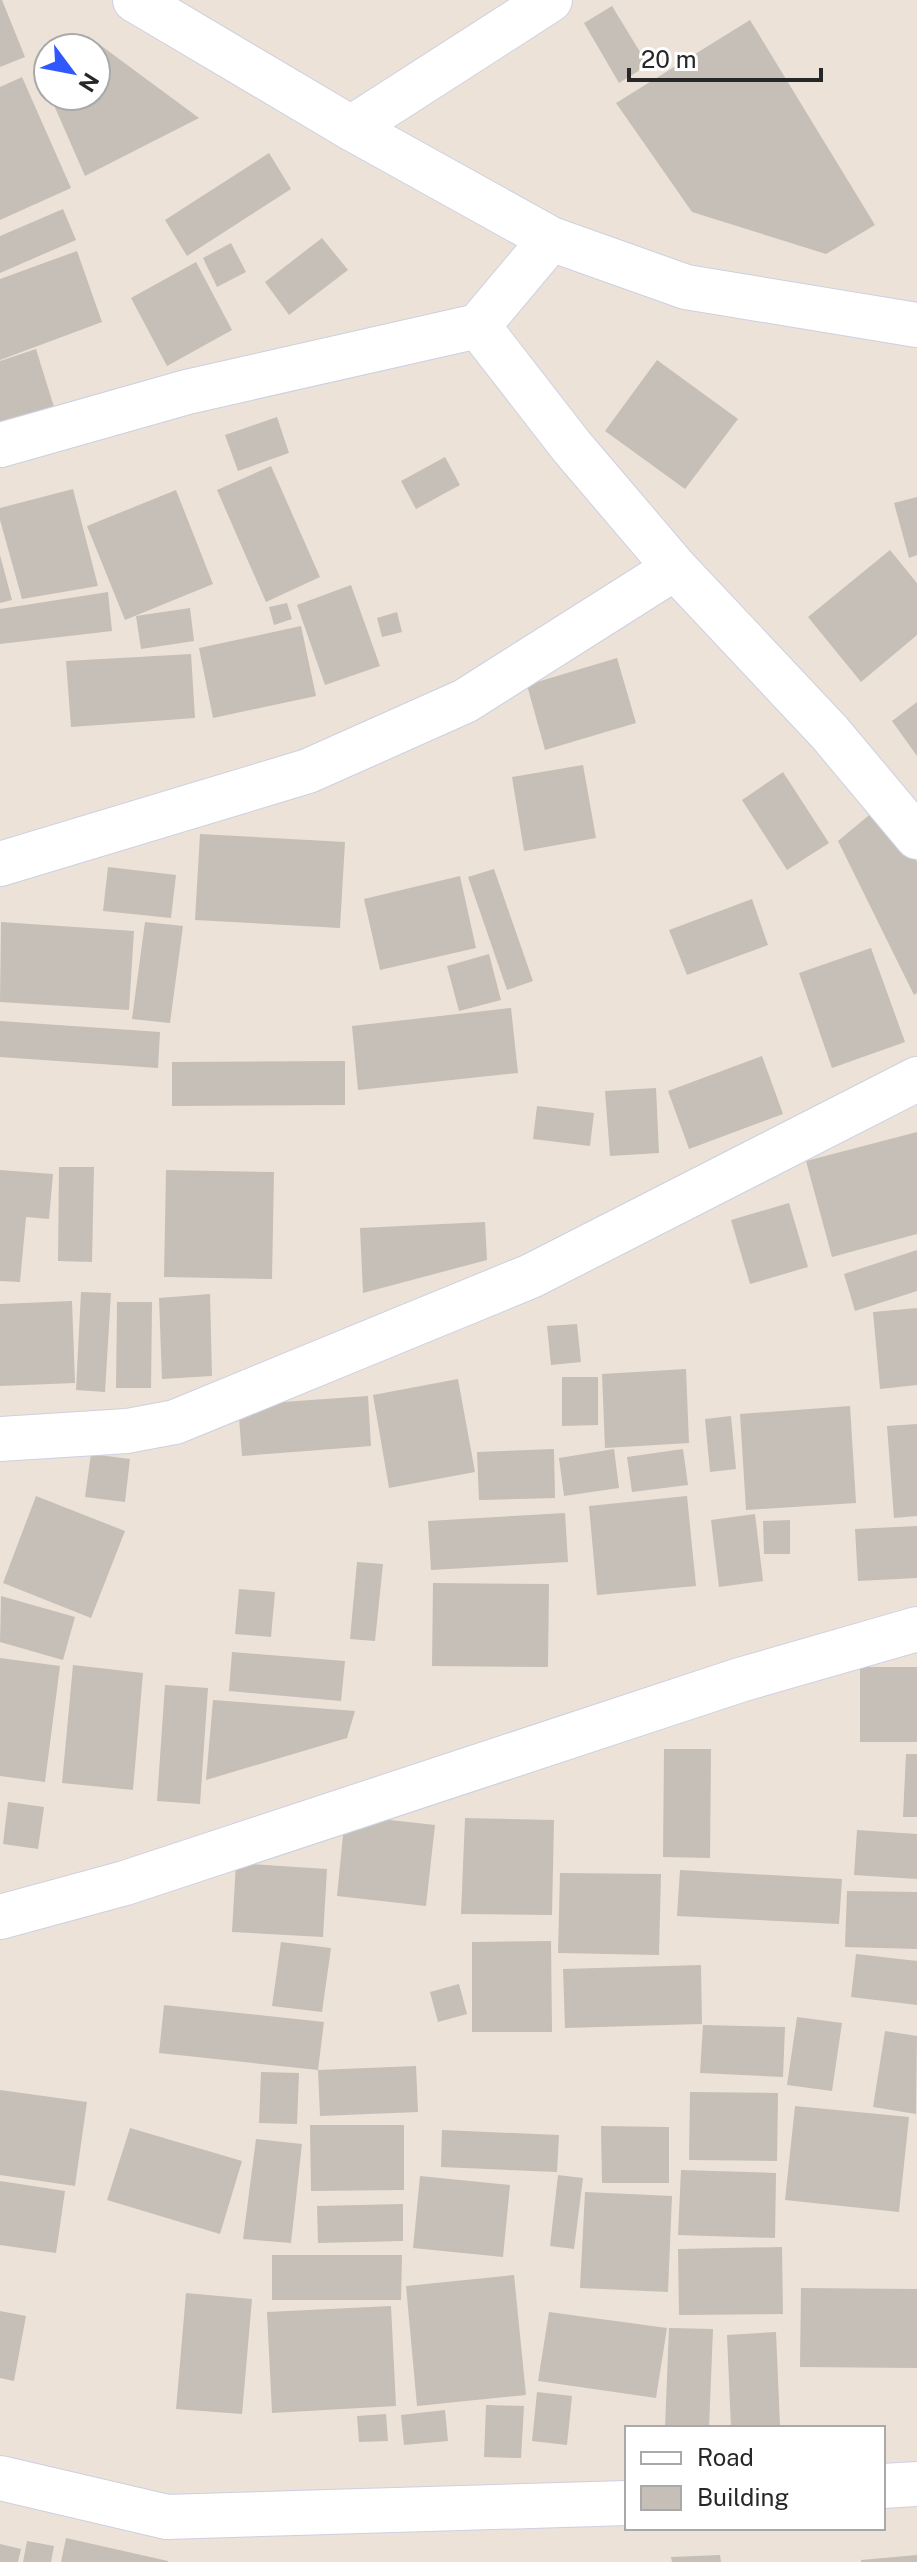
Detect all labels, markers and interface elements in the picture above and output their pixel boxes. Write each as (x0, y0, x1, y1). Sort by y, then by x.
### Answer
north arrow (32, 32, 112, 112)
scale bar (629, 32, 821, 82)
text: 20 m (641, 45, 697, 73)
text: N (73, 68, 105, 97)
legend (625, 2426, 885, 2530)
text: Road (697, 2443, 754, 2471)
text: Building (697, 2483, 789, 2511)

